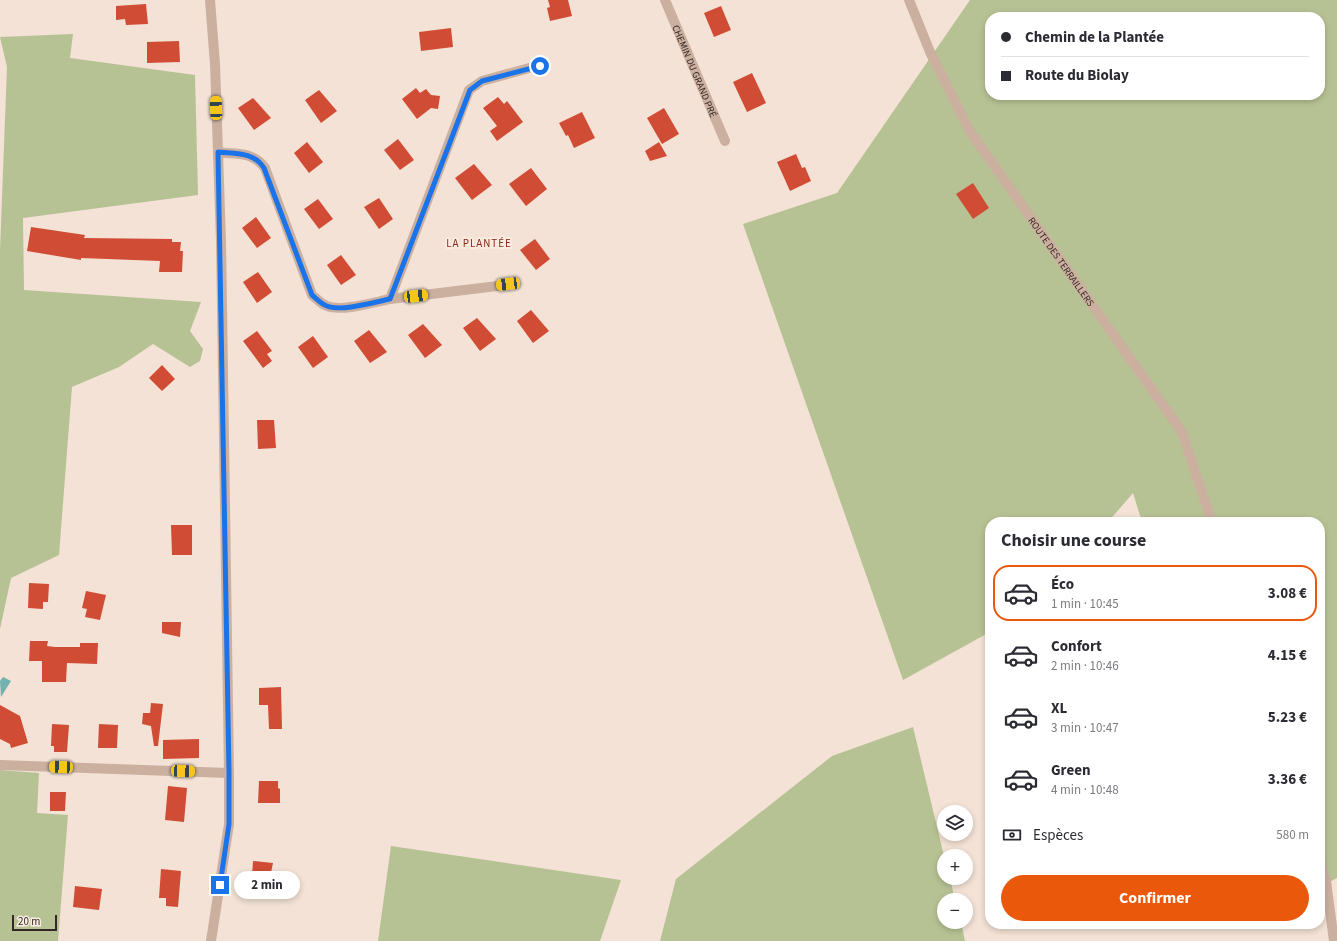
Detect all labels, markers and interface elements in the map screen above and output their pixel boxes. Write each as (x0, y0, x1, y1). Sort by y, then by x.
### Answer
street label: CHEMIN DU GRAND PRÉ (668, 23, 720, 120)
text: Chemin de la Plantée (1025, 27, 1164, 48)
route start (531, 57, 549, 75)
text: Route du Biolay (1025, 65, 1129, 86)
car (210, 96, 222, 120)
street label: ROUTE DES TERRAILLERS (1024, 214, 1097, 309)
district label: LA PLANTÉE (446, 236, 512, 251)
car (495, 277, 521, 291)
car (403, 289, 429, 303)
text: Choisir une course (1001, 528, 1146, 553)
text: Éco (1051, 574, 1074, 595)
icon: car (1003, 575, 1039, 611)
text: 3.08 € (1268, 583, 1307, 604)
text: 1 min · 10:45 (1051, 595, 1119, 613)
text: Confort (1051, 636, 1102, 657)
icon: car (1003, 637, 1039, 673)
text: 4.15 € (1268, 645, 1307, 666)
text: 2 min · 10:46 (1051, 657, 1119, 675)
text: XL (1051, 698, 1067, 719)
icon: car (1003, 699, 1039, 735)
text: 5.23 € (1268, 707, 1307, 728)
text: 3 min · 10:47 (1051, 719, 1119, 737)
text: Green (1051, 760, 1091, 781)
car (49, 761, 73, 773)
icon: car (1003, 761, 1039, 797)
car (171, 765, 195, 777)
text: 3.36 € (1268, 769, 1307, 790)
text: 4 min · 10:48 (1051, 781, 1119, 799)
map controls (937, 805, 973, 929)
button: layers (937, 805, 973, 841)
icon: cash (1001, 824, 1023, 846)
text: Espèces (1033, 825, 1083, 846)
text: 580 m (1276, 826, 1309, 844)
button: + (937, 849, 973, 885)
callout: 2 min (234, 871, 300, 899)
button: Confirmer (1001, 875, 1309, 921)
route end (211, 876, 229, 894)
text: 2 min (251, 876, 283, 894)
button: − (937, 893, 973, 929)
scale bar (12, 913, 57, 932)
text: 20 m (18, 914, 40, 929)

